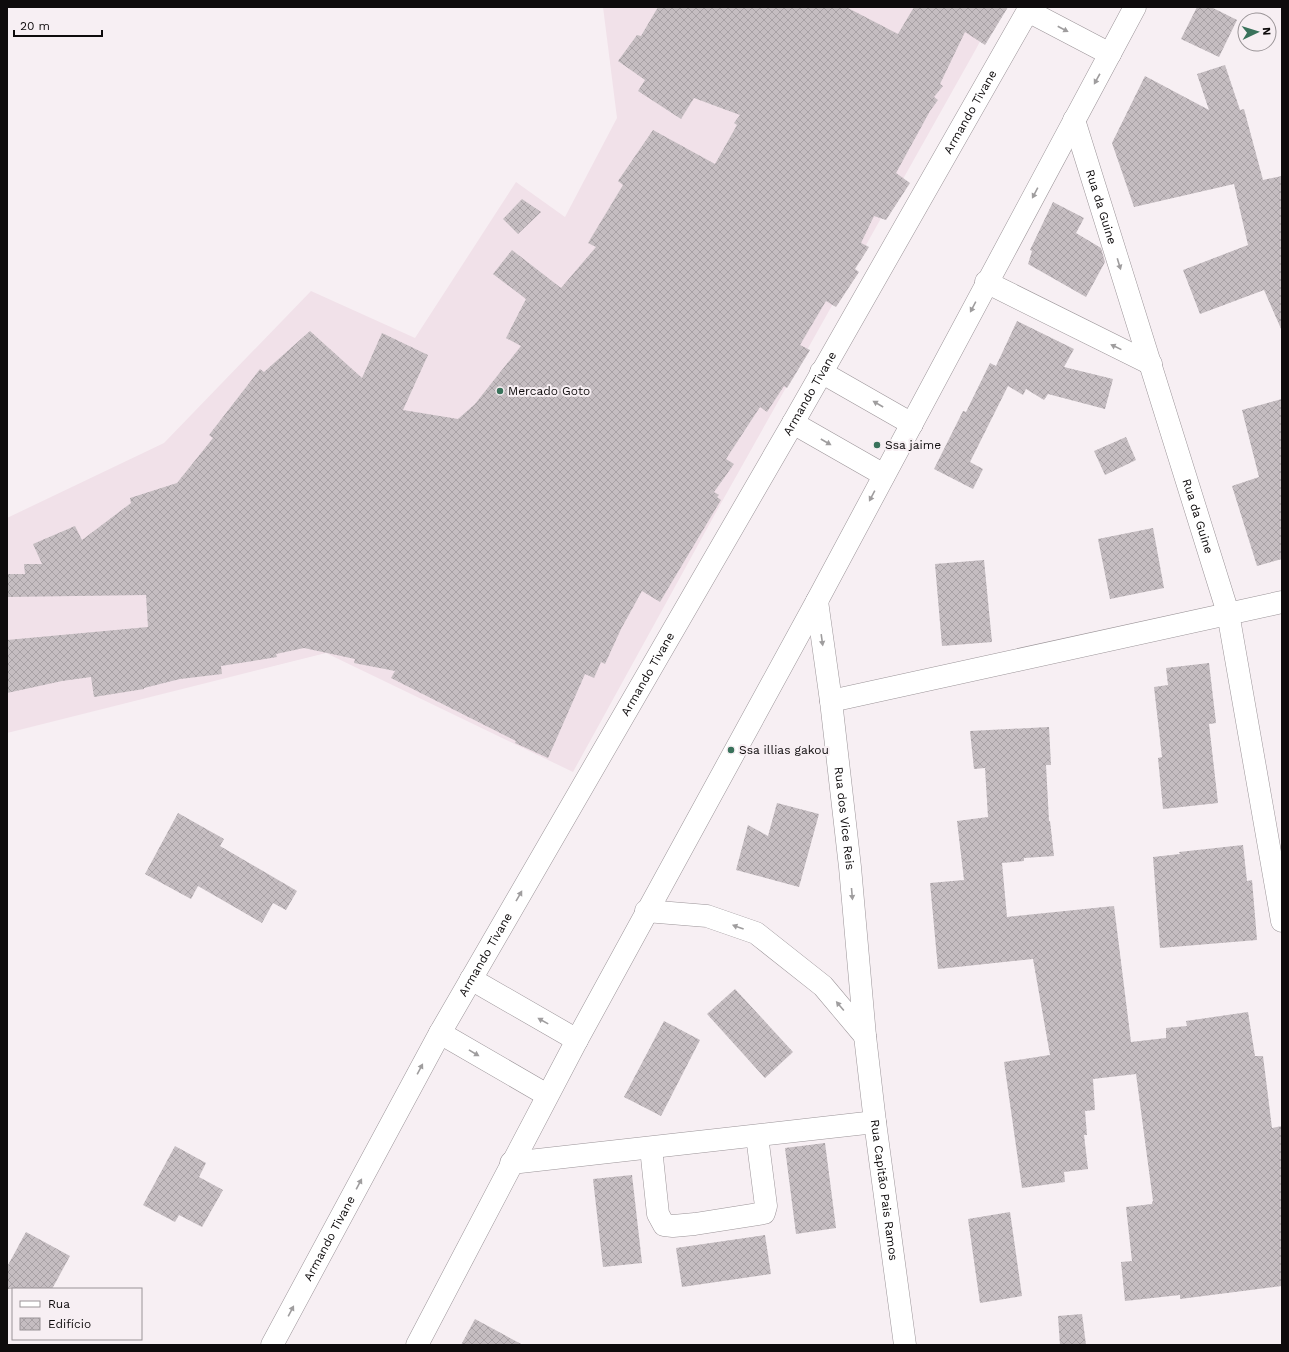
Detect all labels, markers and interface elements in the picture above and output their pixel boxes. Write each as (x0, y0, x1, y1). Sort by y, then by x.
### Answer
scale bar (14, 12, 102, 38)
north arrow (1237, 12, 1277, 52)
text: 20 m (20, 19, 50, 33)
one-way arrow (1057, 26, 1069, 32)
text: N (1260, 27, 1273, 36)
street label: Armando Tivane (941, 67, 1000, 157)
one-way arrow (1094, 73, 1100, 85)
street label: Rua da Guine (1083, 168, 1119, 246)
one-way arrow (1032, 187, 1038, 199)
one-way arrow (1116, 258, 1122, 270)
one-way arrow (970, 302, 976, 313)
one-way arrow (1110, 343, 1121, 350)
street label: Armando Tivane (780, 349, 839, 438)
place label: Mercado Goto (508, 384, 590, 398)
marker: Mercado Goto (495, 386, 505, 396)
one-way arrow (872, 401, 884, 408)
place label: Ssa jaime (885, 438, 941, 452)
one-way arrow (820, 439, 832, 446)
marker: Ssa jaime (872, 440, 882, 450)
street label: Rua da Guine (1179, 477, 1216, 555)
one-way arrow (869, 490, 876, 502)
street label: Armando Tivane (618, 630, 677, 719)
one-way arrow (819, 634, 825, 646)
place label: Ssa illias gakou (739, 743, 829, 757)
marker: Ssa illias gakou (726, 745, 736, 755)
street label: Rua dos Vice Reis (832, 766, 857, 871)
one-way arrow (849, 888, 855, 900)
one-way arrow (516, 890, 523, 901)
street label: Armando Tivane (456, 910, 515, 999)
one-way arrow (732, 924, 744, 930)
one-way arrow (835, 1001, 844, 1011)
one-way arrow (537, 1018, 548, 1025)
one-way arrow (469, 1049, 479, 1057)
one-way arrow (417, 1064, 424, 1075)
street label: Rua Capitão Pais Ramos (868, 1119, 901, 1262)
one-way arrow (356, 1178, 362, 1190)
street label: Armando Tivane (301, 1193, 358, 1283)
legend (12, 1288, 142, 1340)
text: Rua (48, 1297, 70, 1311)
one-way arrow (287, 1305, 294, 1316)
text: Edifício (48, 1317, 91, 1331)

